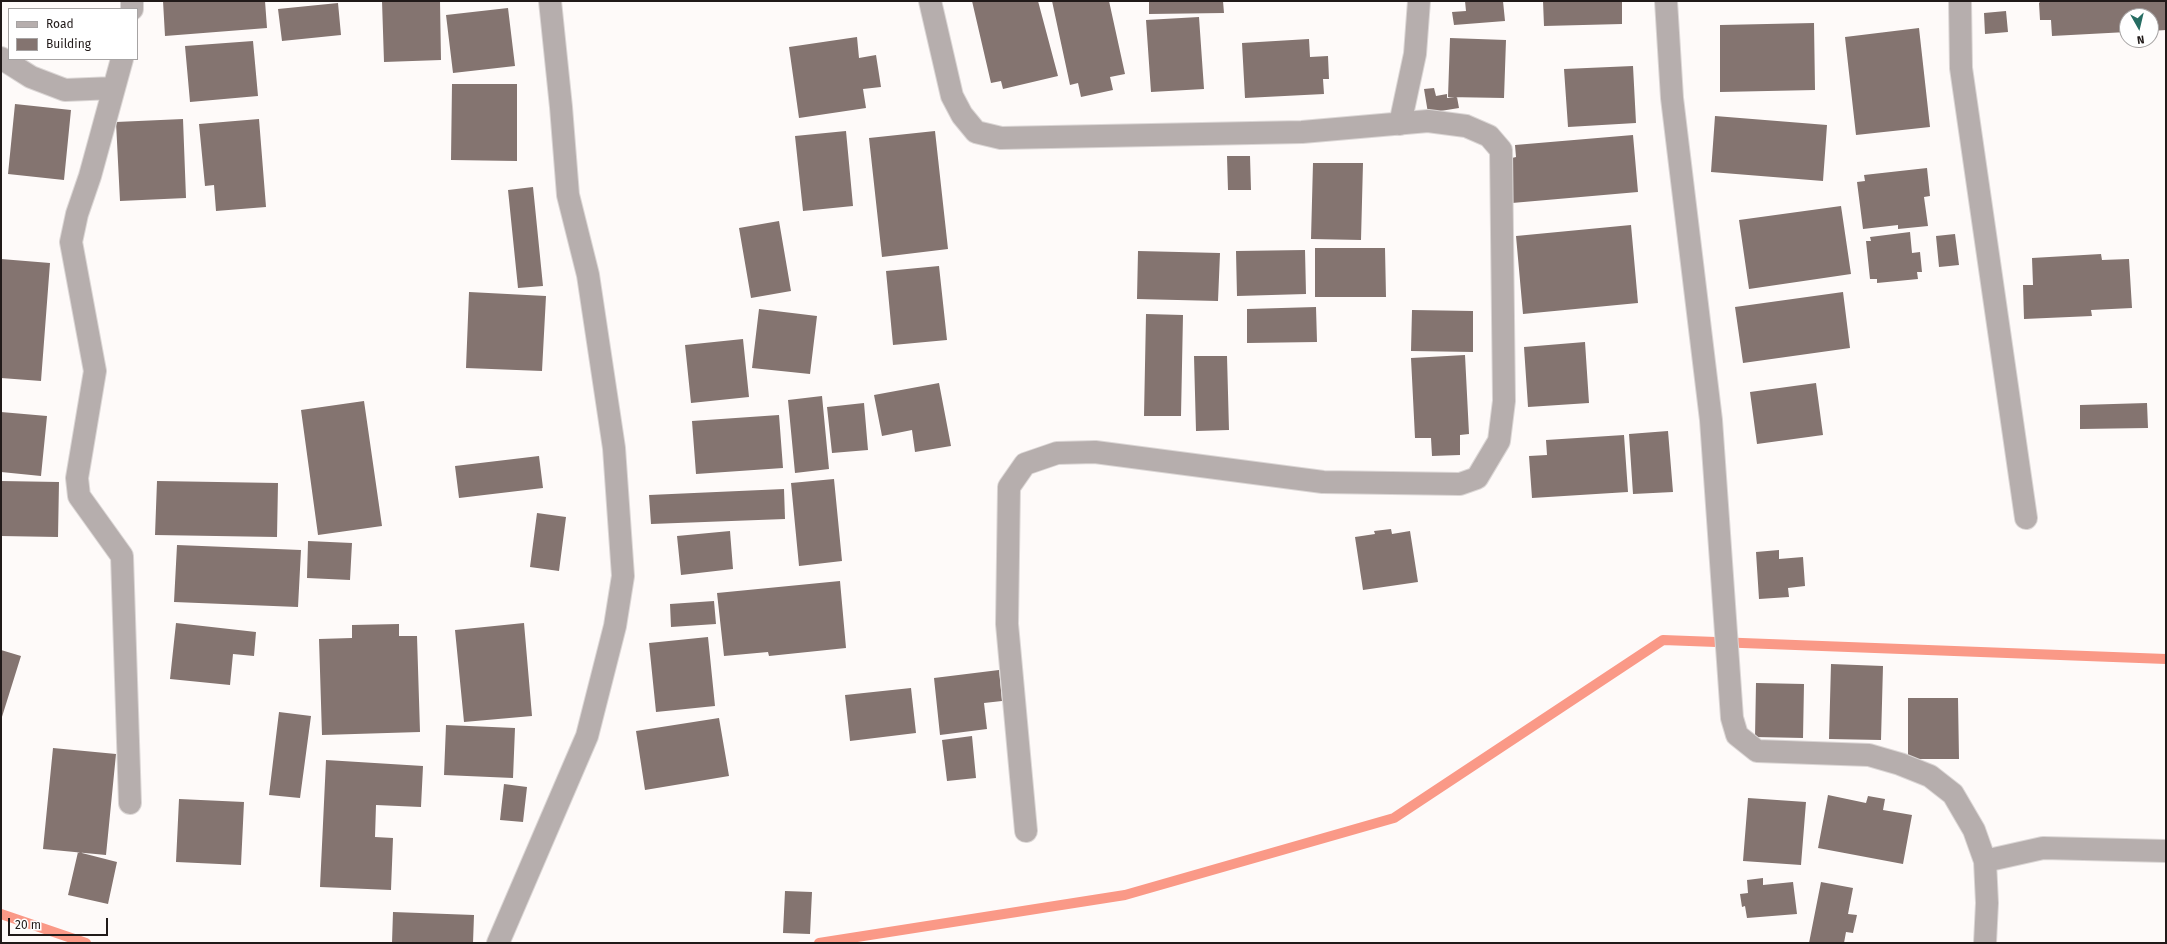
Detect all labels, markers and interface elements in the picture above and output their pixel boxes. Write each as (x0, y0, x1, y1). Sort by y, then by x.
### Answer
legend (8, 8, 138, 60)
north arrow (2119, 8, 2159, 48)
text: Road (46, 17, 74, 31)
text: N (2136, 32, 2145, 46)
text: Building (46, 37, 91, 51)
scale bar (10, 910, 110, 936)
text: 20 m (15, 918, 41, 932)

